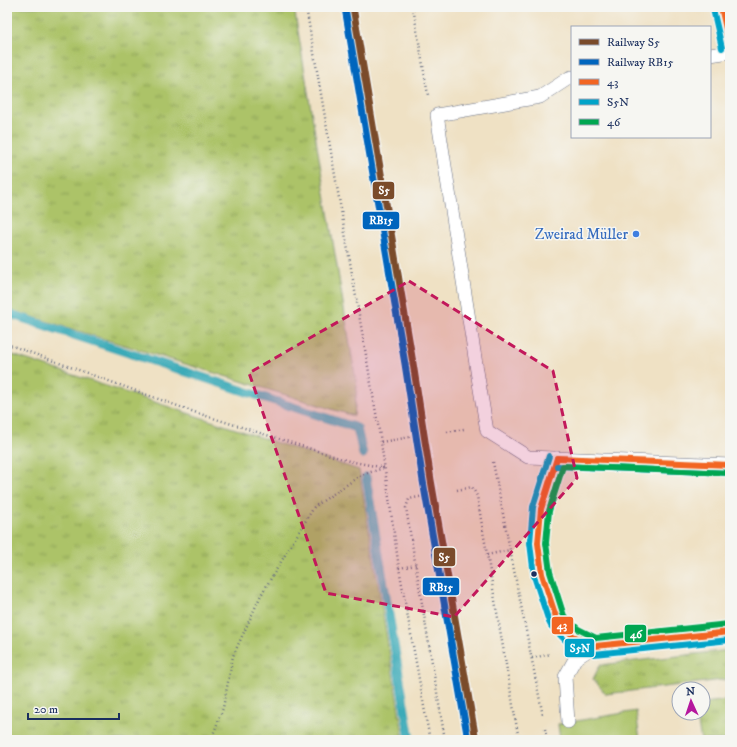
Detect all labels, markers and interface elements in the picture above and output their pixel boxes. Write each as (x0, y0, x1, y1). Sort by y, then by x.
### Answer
legend (571, 26, 711, 138)
text: Railway S5 (607, 35, 660, 50)
text: Railway RB15 (607, 55, 674, 70)
text: 43 (607, 75, 618, 90)
text: S5N (607, 95, 629, 110)
text: 46 (607, 115, 621, 130)
line badge: S5 (372, 181, 395, 200)
text: S5 (378, 184, 390, 198)
line badge: RB15 (362, 211, 400, 230)
text: RB15 (369, 214, 393, 228)
place label: Zweirad Müller (535, 225, 628, 244)
marker: Zweirad Müller (631, 229, 641, 239)
line badge: S5 (433, 547, 456, 567)
text: S5 (438, 551, 450, 565)
unlabelled marker (529, 569, 539, 579)
line badge: RB15 (422, 577, 460, 596)
text: RB15 (429, 581, 453, 595)
line badge: 43 (551, 616, 574, 635)
text: 43 (556, 619, 567, 633)
line badge: 46 (624, 624, 647, 643)
text: 46 (629, 628, 643, 642)
line badge: S5N (564, 638, 595, 658)
text: S5N (570, 642, 590, 656)
north arrow (671, 681, 711, 721)
text: N (686, 685, 695, 699)
scale bar (28, 695, 119, 721)
text: 20 m (34, 702, 58, 717)

